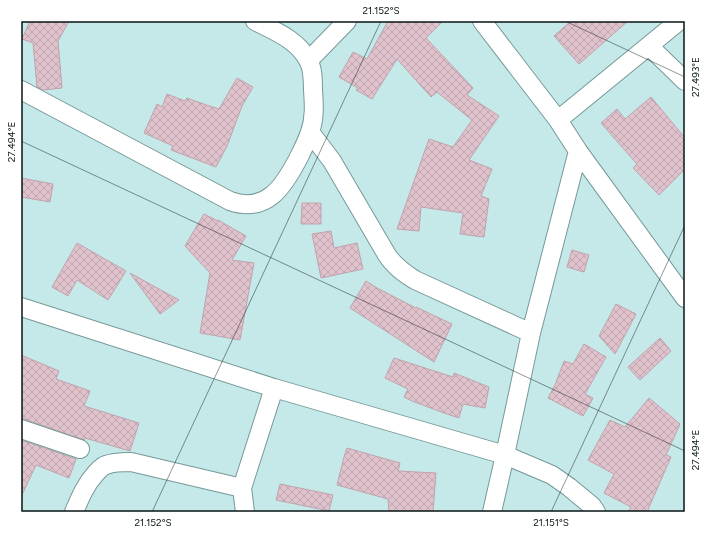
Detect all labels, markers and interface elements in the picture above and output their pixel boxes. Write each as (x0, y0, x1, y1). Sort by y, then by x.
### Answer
text: 21.152°S (362, 4, 400, 17)
text: 27.493°E (689, 57, 702, 97)
text: 27.494°E (5, 122, 18, 162)
text: 27.494°E (689, 430, 702, 470)
text: 21.152°S (134, 516, 172, 529)
text: 21.151°S (533, 516, 569, 529)

